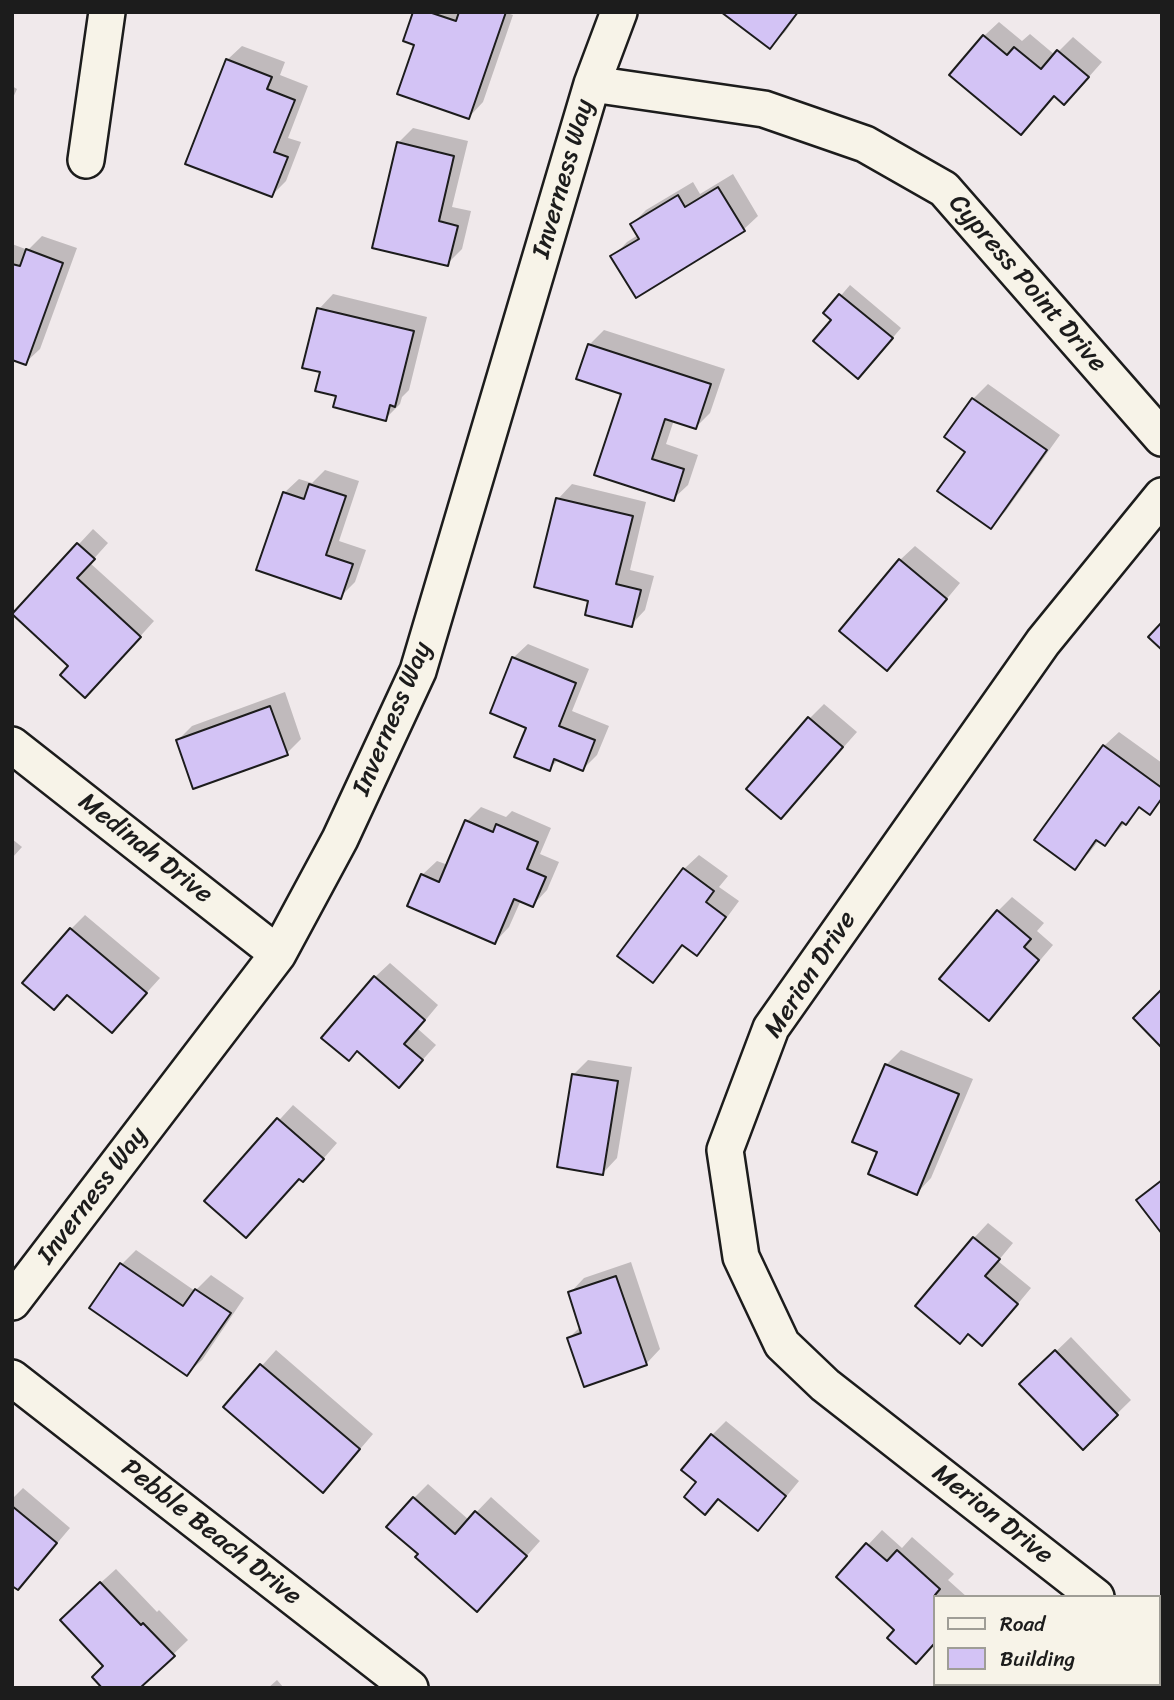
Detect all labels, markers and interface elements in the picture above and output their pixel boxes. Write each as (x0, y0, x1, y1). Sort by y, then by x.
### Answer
street label: Inverness Way (526, 96, 602, 262)
street label: Cypress Point Drive (941, 189, 1113, 379)
street label: Inverness Way (347, 638, 439, 800)
street label: Medinah Drive (72, 787, 218, 911)
street label: Merion Drive (758, 906, 864, 1044)
street label: Inverness Way (31, 1121, 155, 1271)
street label: Pebble Beach Drive (115, 1453, 307, 1613)
street label: Merion Drive (925, 1458, 1059, 1572)
legend (932, 1595, 1160, 1686)
text: Road (1000, 1605, 1045, 1643)
text: Building (1000, 1640, 1075, 1678)

